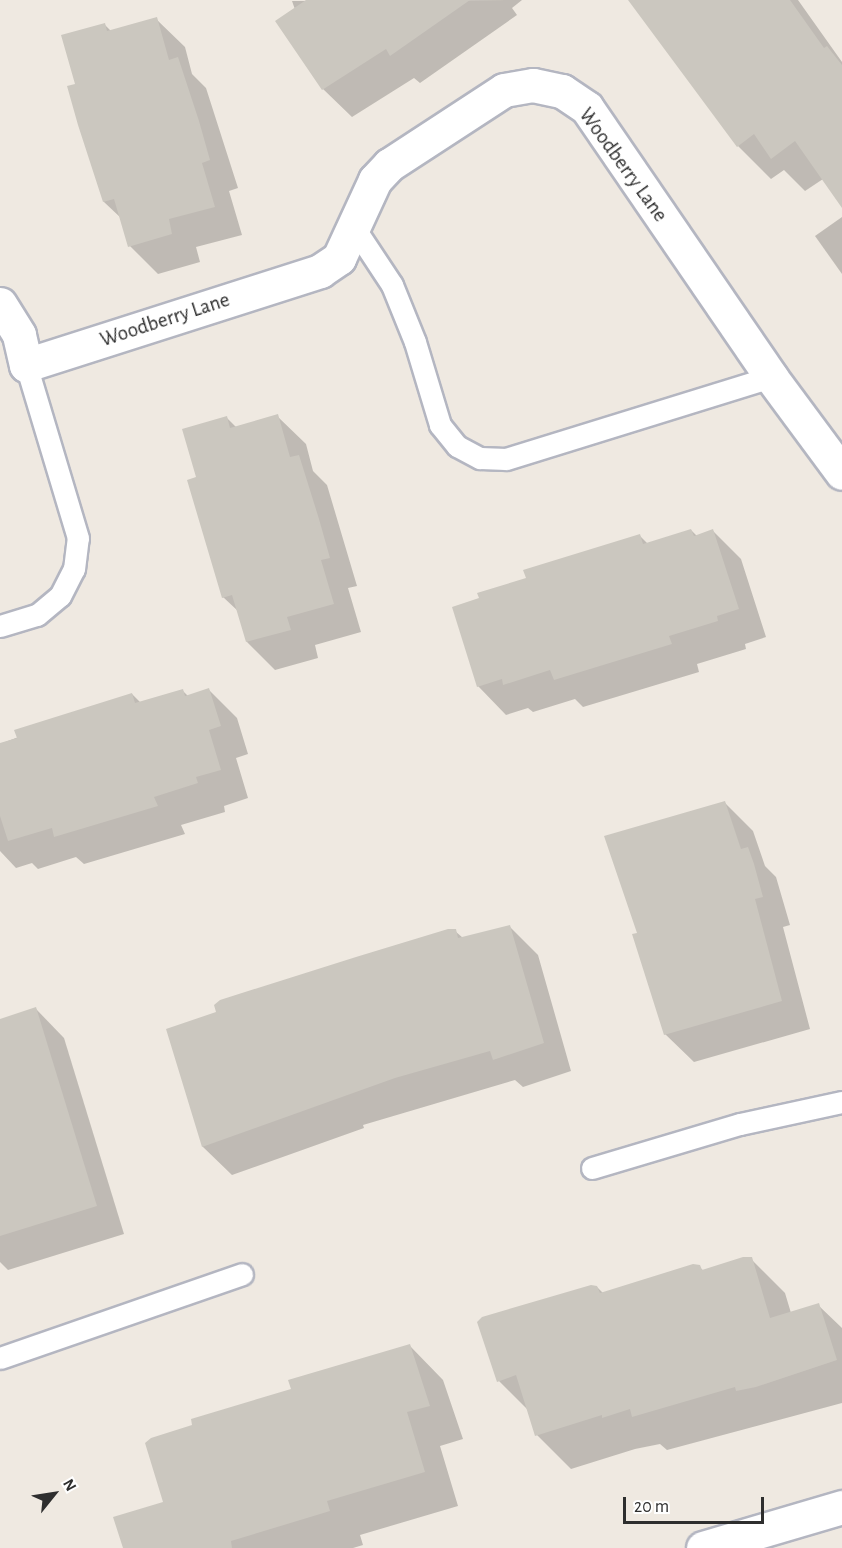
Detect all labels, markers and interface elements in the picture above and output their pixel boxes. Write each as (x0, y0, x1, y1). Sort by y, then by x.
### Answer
street label: Woodberry Lane (573, 103, 673, 227)
street label: Woodberry Lane (97, 287, 233, 353)
north arrow (24, 1464, 84, 1524)
text: N (60, 1476, 79, 1494)
scale bar (626, 1485, 767, 1523)
text: 20 m (634, 1498, 669, 1516)

